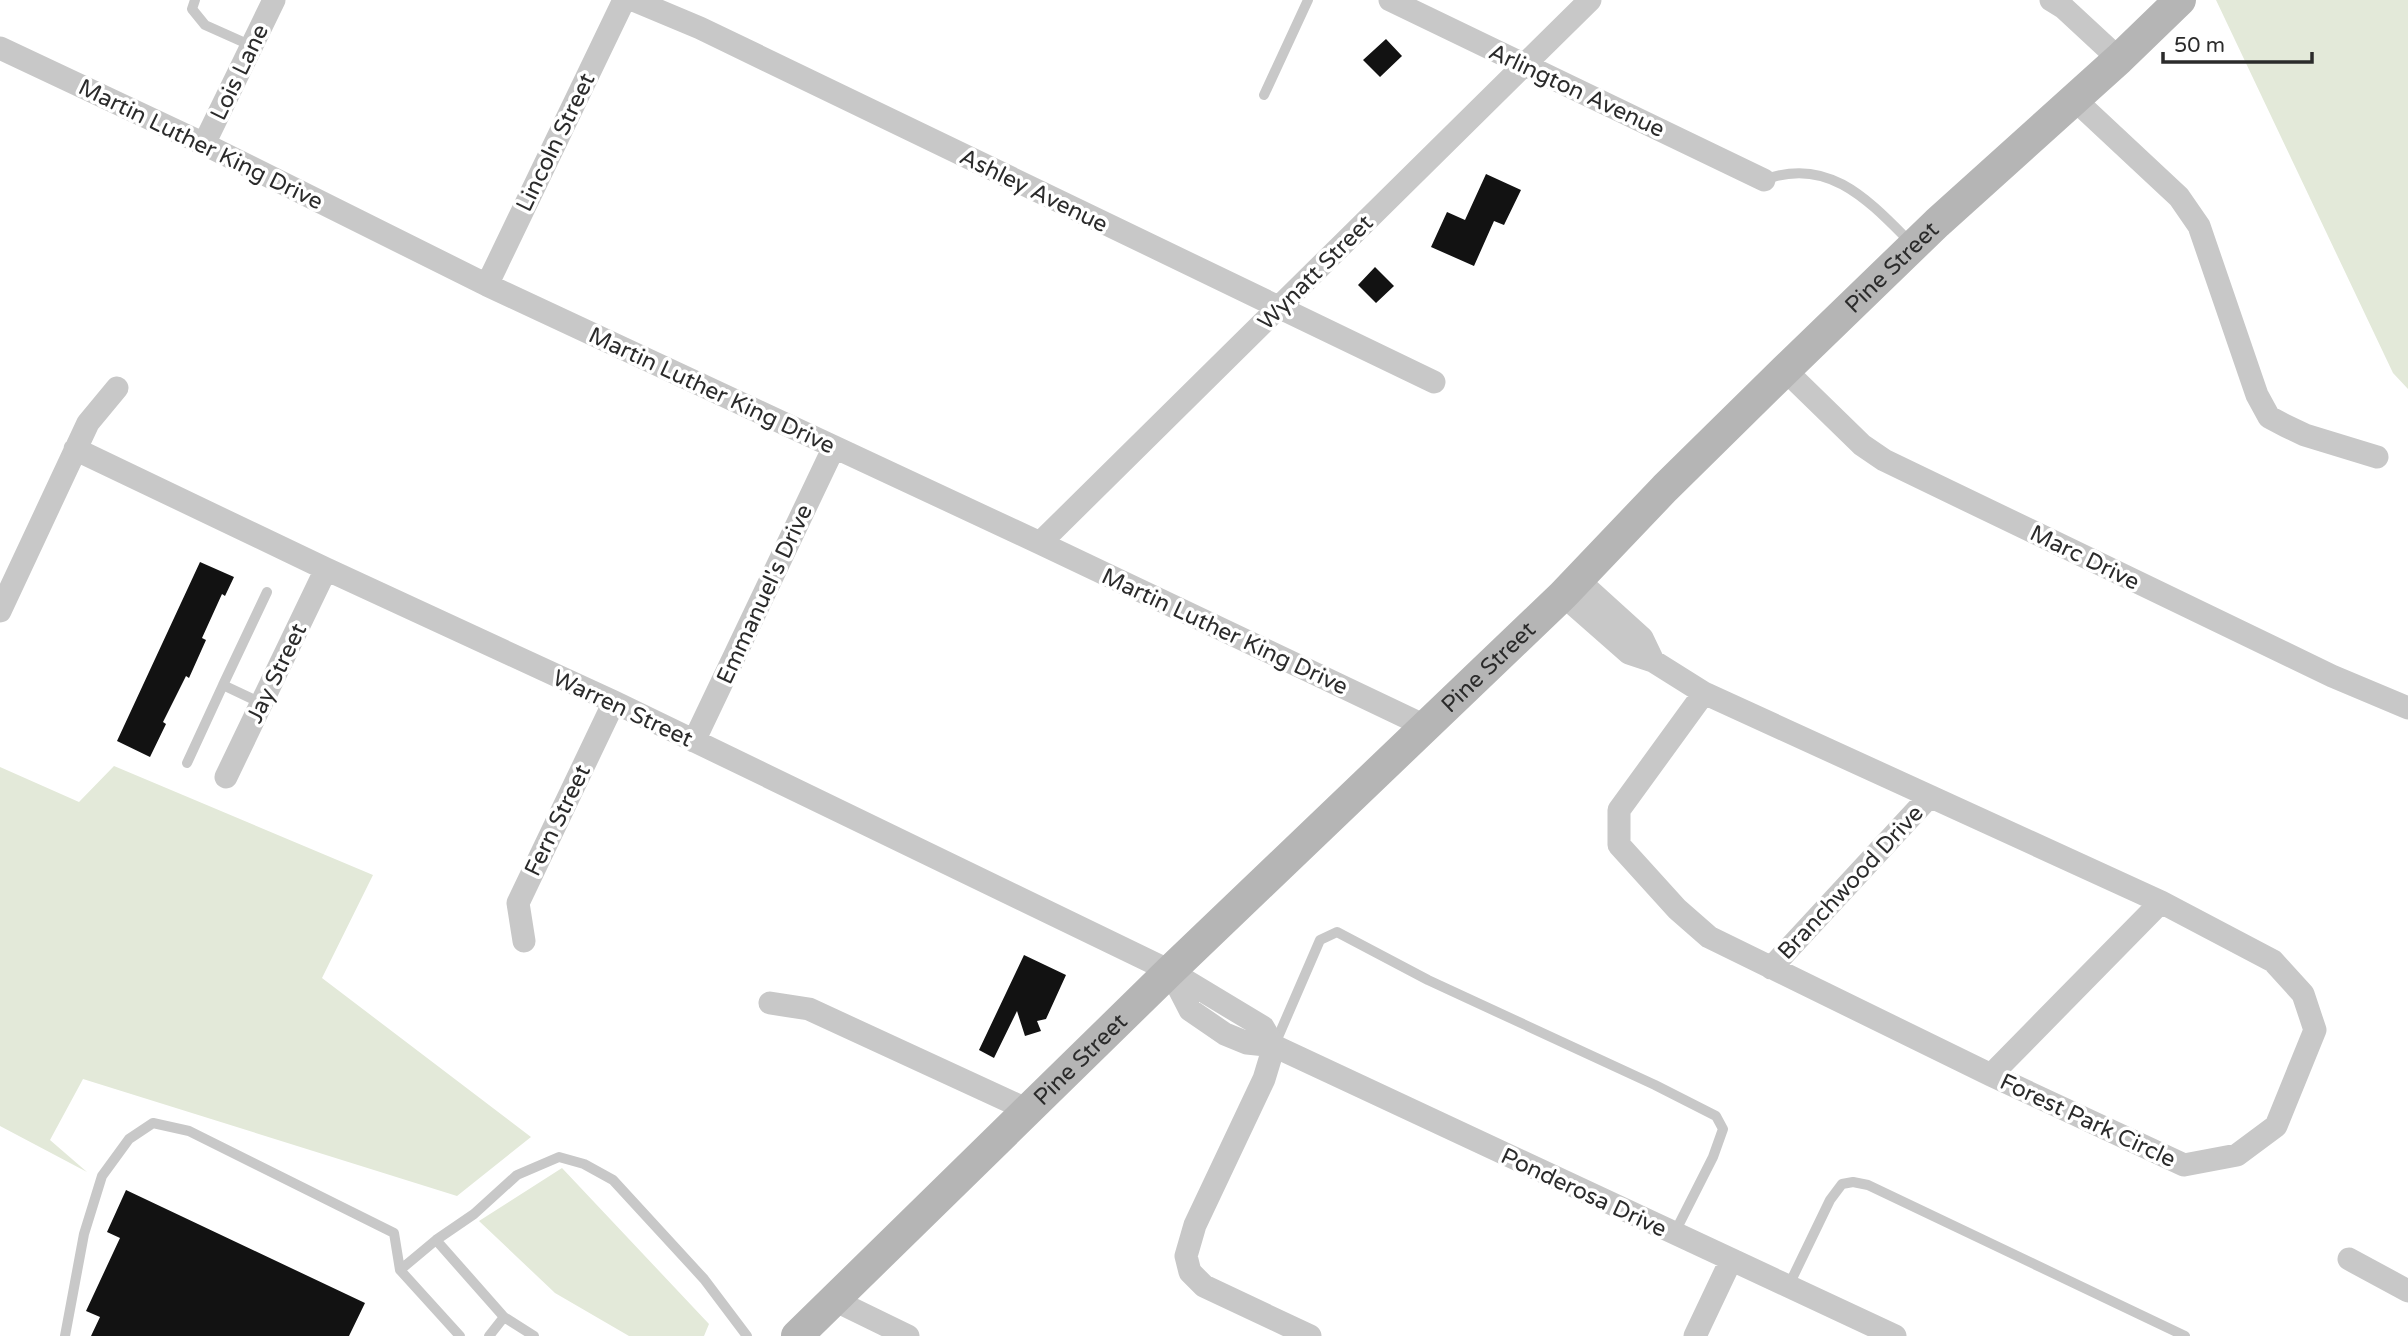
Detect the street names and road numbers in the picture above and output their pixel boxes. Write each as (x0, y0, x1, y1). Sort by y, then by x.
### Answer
street label: Lois Lane (205, 20, 275, 125)
street label: Arlington Avenue (1484, 38, 1669, 144)
street label: Lincoln Street (510, 68, 602, 216)
street label: Martin Luther King Drive (74, 73, 327, 216)
street label: Ashley Avenue (955, 143, 1112, 239)
street label: Wynatt Street (1252, 209, 1379, 336)
street label: Pine Street (1839, 216, 1945, 319)
street label: Martin Luther King Drive (584, 321, 839, 460)
street label: Emmanuel's Drive (711, 500, 819, 689)
street label: Marc Drive (2025, 519, 2144, 596)
street label: Martin Luther King Drive (1097, 562, 1352, 701)
street label: Pine Street (1436, 616, 1542, 719)
street label: Jay Street (241, 619, 313, 728)
street label: Warren Street (548, 664, 697, 754)
street label: Fern Street (519, 760, 597, 881)
street label: Branchwood Drive (1772, 800, 1929, 966)
street label: Pine Street (1028, 1008, 1133, 1112)
street label: Forest Park Circle (1995, 1068, 2180, 1174)
street label: Ponderosa Drive (1496, 1142, 1671, 1244)

